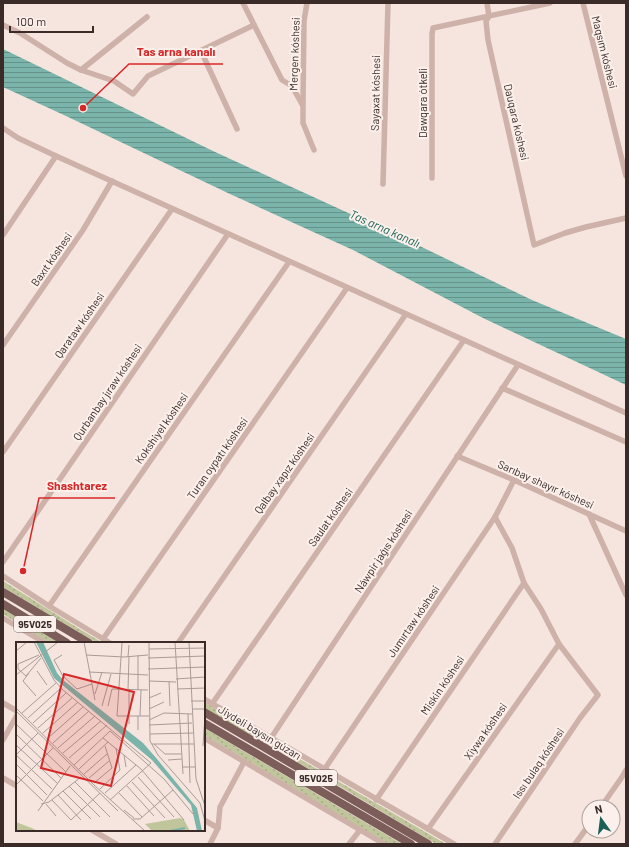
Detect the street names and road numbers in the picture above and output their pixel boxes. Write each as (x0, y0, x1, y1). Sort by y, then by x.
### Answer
street label: Maqsım kóshesi (590, 14, 620, 90)
street label: Mergen kóshesi (286, 17, 302, 91)
street label: Sayaxat kóshesi (368, 55, 382, 131)
street label: Dawqara ótkeli (416, 68, 429, 138)
street label: Dauqara kóshesi (502, 83, 532, 162)
street label: Baxıt kóshesi (28, 230, 74, 288)
street label: Qarataw kóshesi (51, 289, 107, 360)
street label: Qurbanbay jıraw kóshesi (70, 341, 144, 443)
street label: Kokshiyel kóshesi (132, 390, 190, 466)
street label: Turan oypatı kóshesi (184, 415, 250, 501)
street label: Qalbay xapız kóshesi (251, 430, 317, 516)
street label: Sarıbay shayır kóshesi (496, 457, 596, 511)
street label: Saulat kóshesi (305, 485, 355, 549)
street label: Náwpir jaǵıs kóshesi (351, 507, 415, 595)
street label: Jumırtaw kóshesi (384, 583, 442, 659)
road number: 95V025 (14, 616, 56, 632)
street label: Miskin kóshesi (417, 653, 467, 717)
street label: Xiywa kóshesi (461, 700, 509, 762)
street label: Jiydeli baysın gúzarı (216, 702, 304, 762)
street label: Issı bulaq kóshesi (510, 725, 567, 801)
road number: 95V025 (295, 770, 337, 786)

